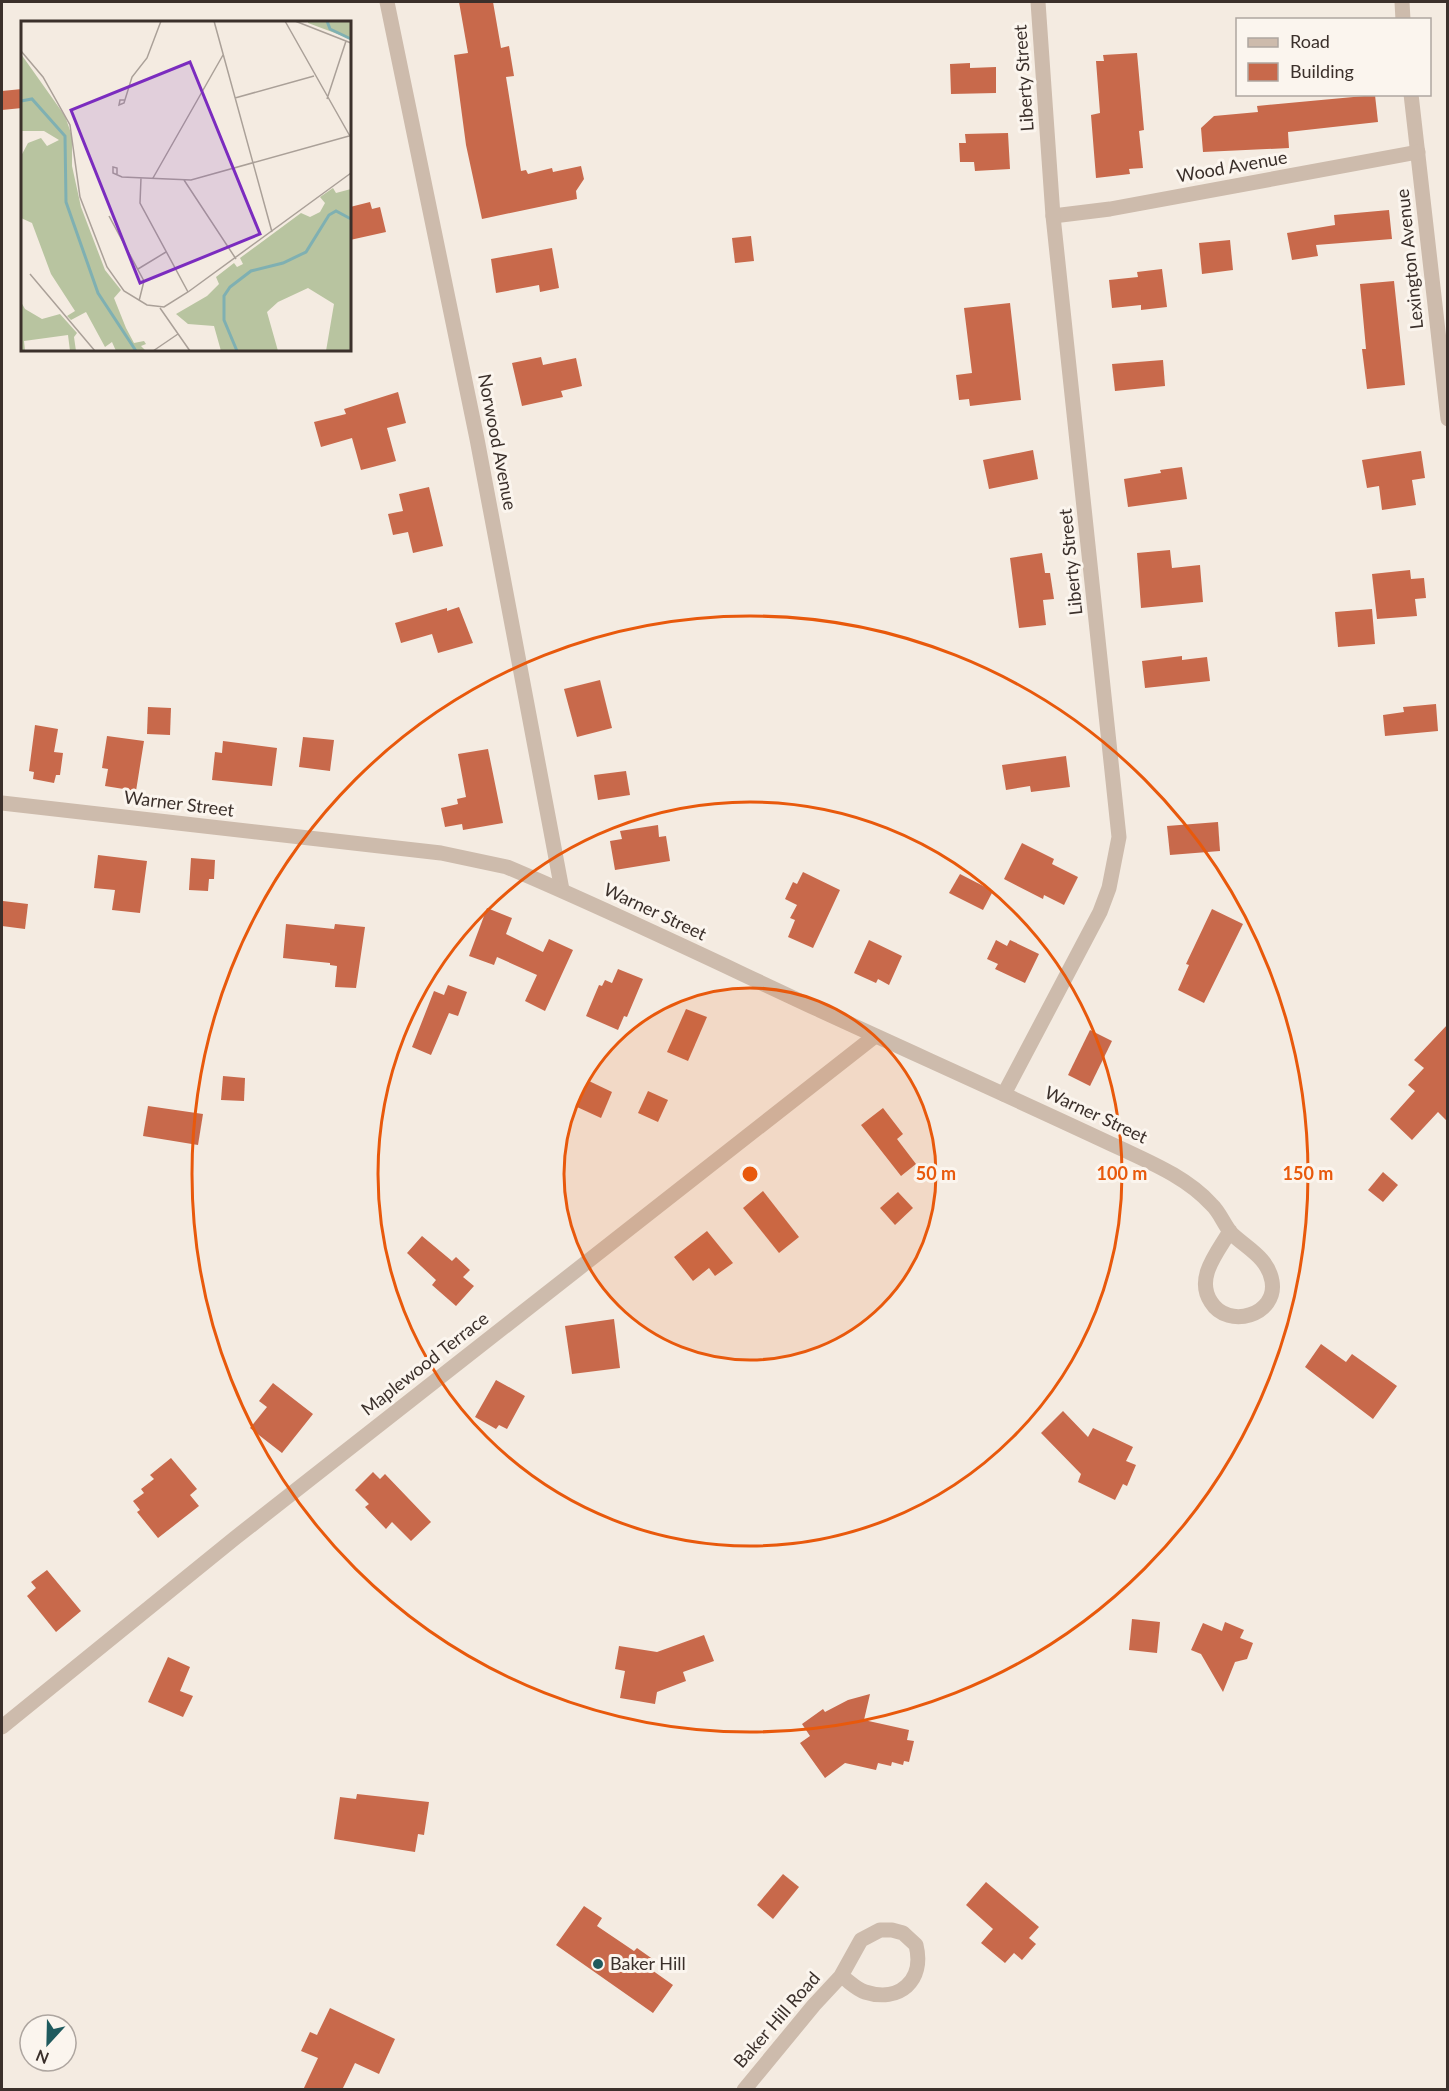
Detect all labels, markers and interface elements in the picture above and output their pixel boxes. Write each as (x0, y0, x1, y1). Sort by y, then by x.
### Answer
legend (1236, 18, 1431, 96)
inset map (21, 21, 351, 351)
street label: Liberty Street (1008, 23, 1038, 132)
text: Road (1290, 30, 1330, 52)
text: Building (1290, 60, 1354, 82)
street label: Wood Avenue (1175, 145, 1289, 187)
street label: Lexington Avenue (1391, 188, 1427, 330)
street label: Norwood Avenue (474, 372, 522, 512)
street label: Liberty Street (1053, 507, 1087, 616)
street label: Warner Street (123, 785, 236, 821)
street label: Warner Street (601, 878, 711, 945)
street label: Warner Street (1042, 1081, 1152, 1148)
text: 50 m (916, 1162, 956, 1184)
text: 100 m (1097, 1162, 1147, 1184)
text: 150 m (1283, 1162, 1333, 1184)
centre of rings (740, 1164, 760, 1184)
street label: Maplewood Terrace (356, 1307, 492, 1420)
place label: Baker Hill (610, 1952, 686, 1974)
marker: Baker Hill (591, 1957, 605, 1971)
street label: Baker Hill Road (728, 1967, 824, 2072)
north arrow (18, 2013, 78, 2073)
text: N (33, 2046, 51, 2068)

